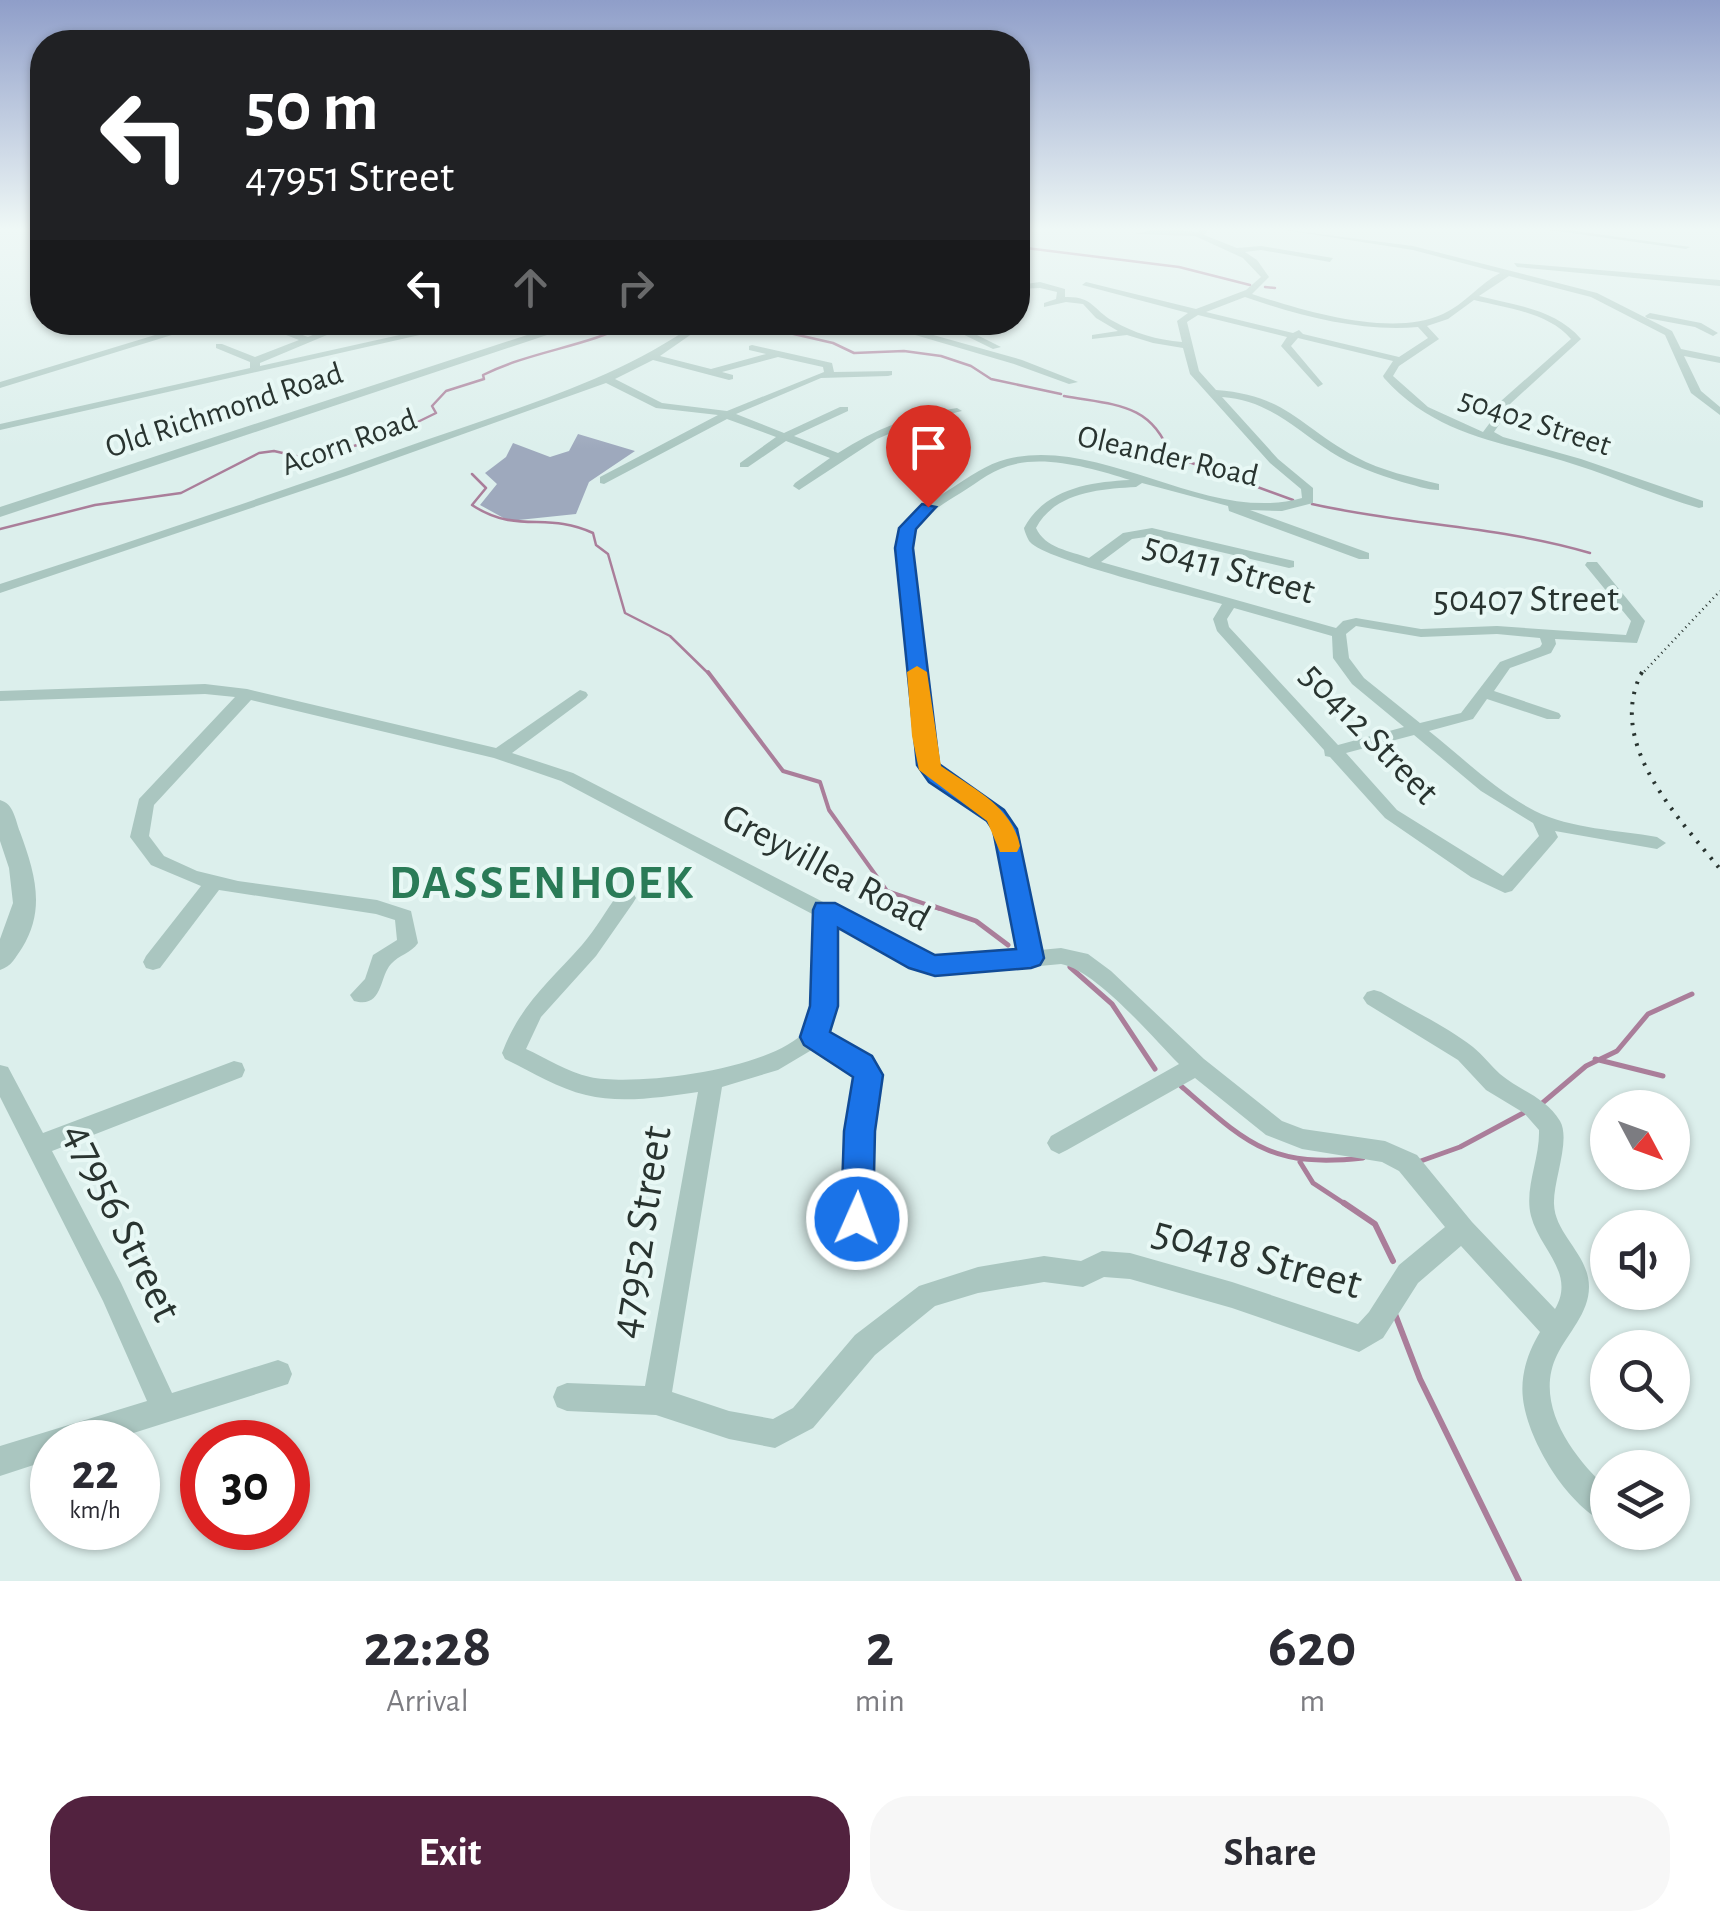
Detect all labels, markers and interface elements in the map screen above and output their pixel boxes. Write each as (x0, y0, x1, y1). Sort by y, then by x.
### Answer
icon: left (80, 70, 210, 200)
text: 50 m (245, 73, 379, 143)
text: 47951 Street (245, 155, 454, 200)
icon: left (398, 260, 453, 315)
icon: ahead (503, 260, 558, 315)
icon: right (608, 260, 663, 315)
street label: Old Richmond Road (101, 357, 347, 463)
street label: 50402 Street (1455, 382, 1615, 462)
street label: Acorn Road (277, 403, 421, 481)
pin (886, 405, 971, 508)
icon: arrive (901, 420, 956, 475)
street label: Oleander Road (1074, 420, 1262, 492)
street label: 50411 Street (1139, 526, 1319, 612)
street label: 50407 Street (1433, 581, 1619, 619)
street label: 50412 Street (1293, 656, 1445, 812)
street label: Greyvillea Road (716, 797, 936, 939)
district label: DASSENHOEK (389, 860, 695, 908)
north arrow (1590, 1090, 1690, 1190)
map controls (1590, 1090, 1690, 1550)
street label: 47956 Street (55, 1116, 189, 1328)
street label: 47952 Street (602, 1123, 680, 1341)
position arrow (805, 1167, 909, 1271)
street label: 50418 Street (1148, 1209, 1366, 1307)
button: sound (1590, 1210, 1690, 1310)
button: search (1590, 1330, 1690, 1430)
speed limit sign: 30 (180, 1420, 310, 1550)
text: 22 (71, 1448, 119, 1498)
button: layers (1590, 1450, 1690, 1550)
text: km/h (69, 1498, 121, 1523)
text: 22:28 (363, 1617, 491, 1677)
text: 2 (866, 1617, 894, 1677)
text: 620 (1268, 1617, 1357, 1677)
text: Arrival (386, 1685, 469, 1717)
text: min (855, 1685, 905, 1717)
text: m (1300, 1685, 1325, 1717)
button: Exit (50, 1796, 850, 1911)
button: Share (870, 1796, 1670, 1911)

